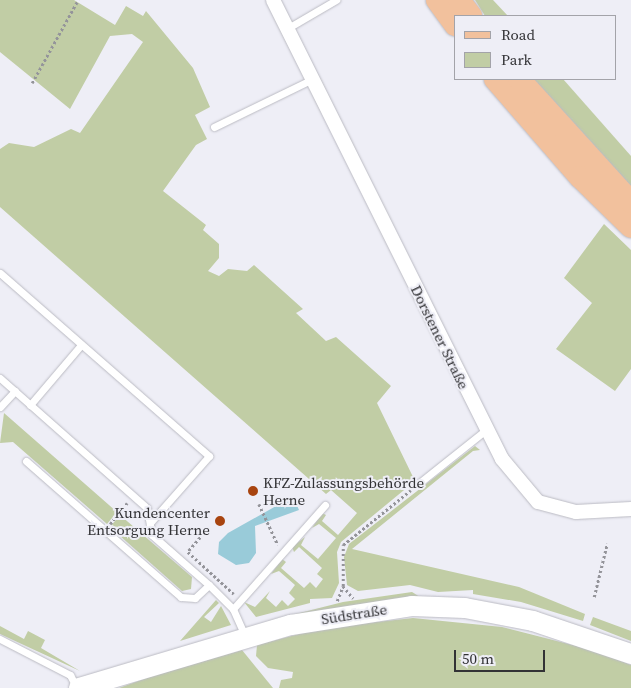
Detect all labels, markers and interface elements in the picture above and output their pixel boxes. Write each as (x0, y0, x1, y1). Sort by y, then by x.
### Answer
legend (454, 15, 616, 80)
text: Road (501, 24, 535, 45)
text: Park (501, 49, 532, 70)
street label: Dorstener Straße (407, 282, 473, 392)
place label: KFZ-Zulassungsbehörde Herne (263, 473, 424, 508)
marker: KFZ-Zulassungsbehörde Herne (247, 485, 259, 497)
place label: Kundencenter Entsorgung Herne (87, 503, 210, 538)
marker: Kundencenter Entsorgung Herne (214, 515, 226, 527)
street label: Südstraße (320, 600, 388, 628)
scale bar (456, 640, 547, 672)
text: 50 m (462, 648, 494, 669)

